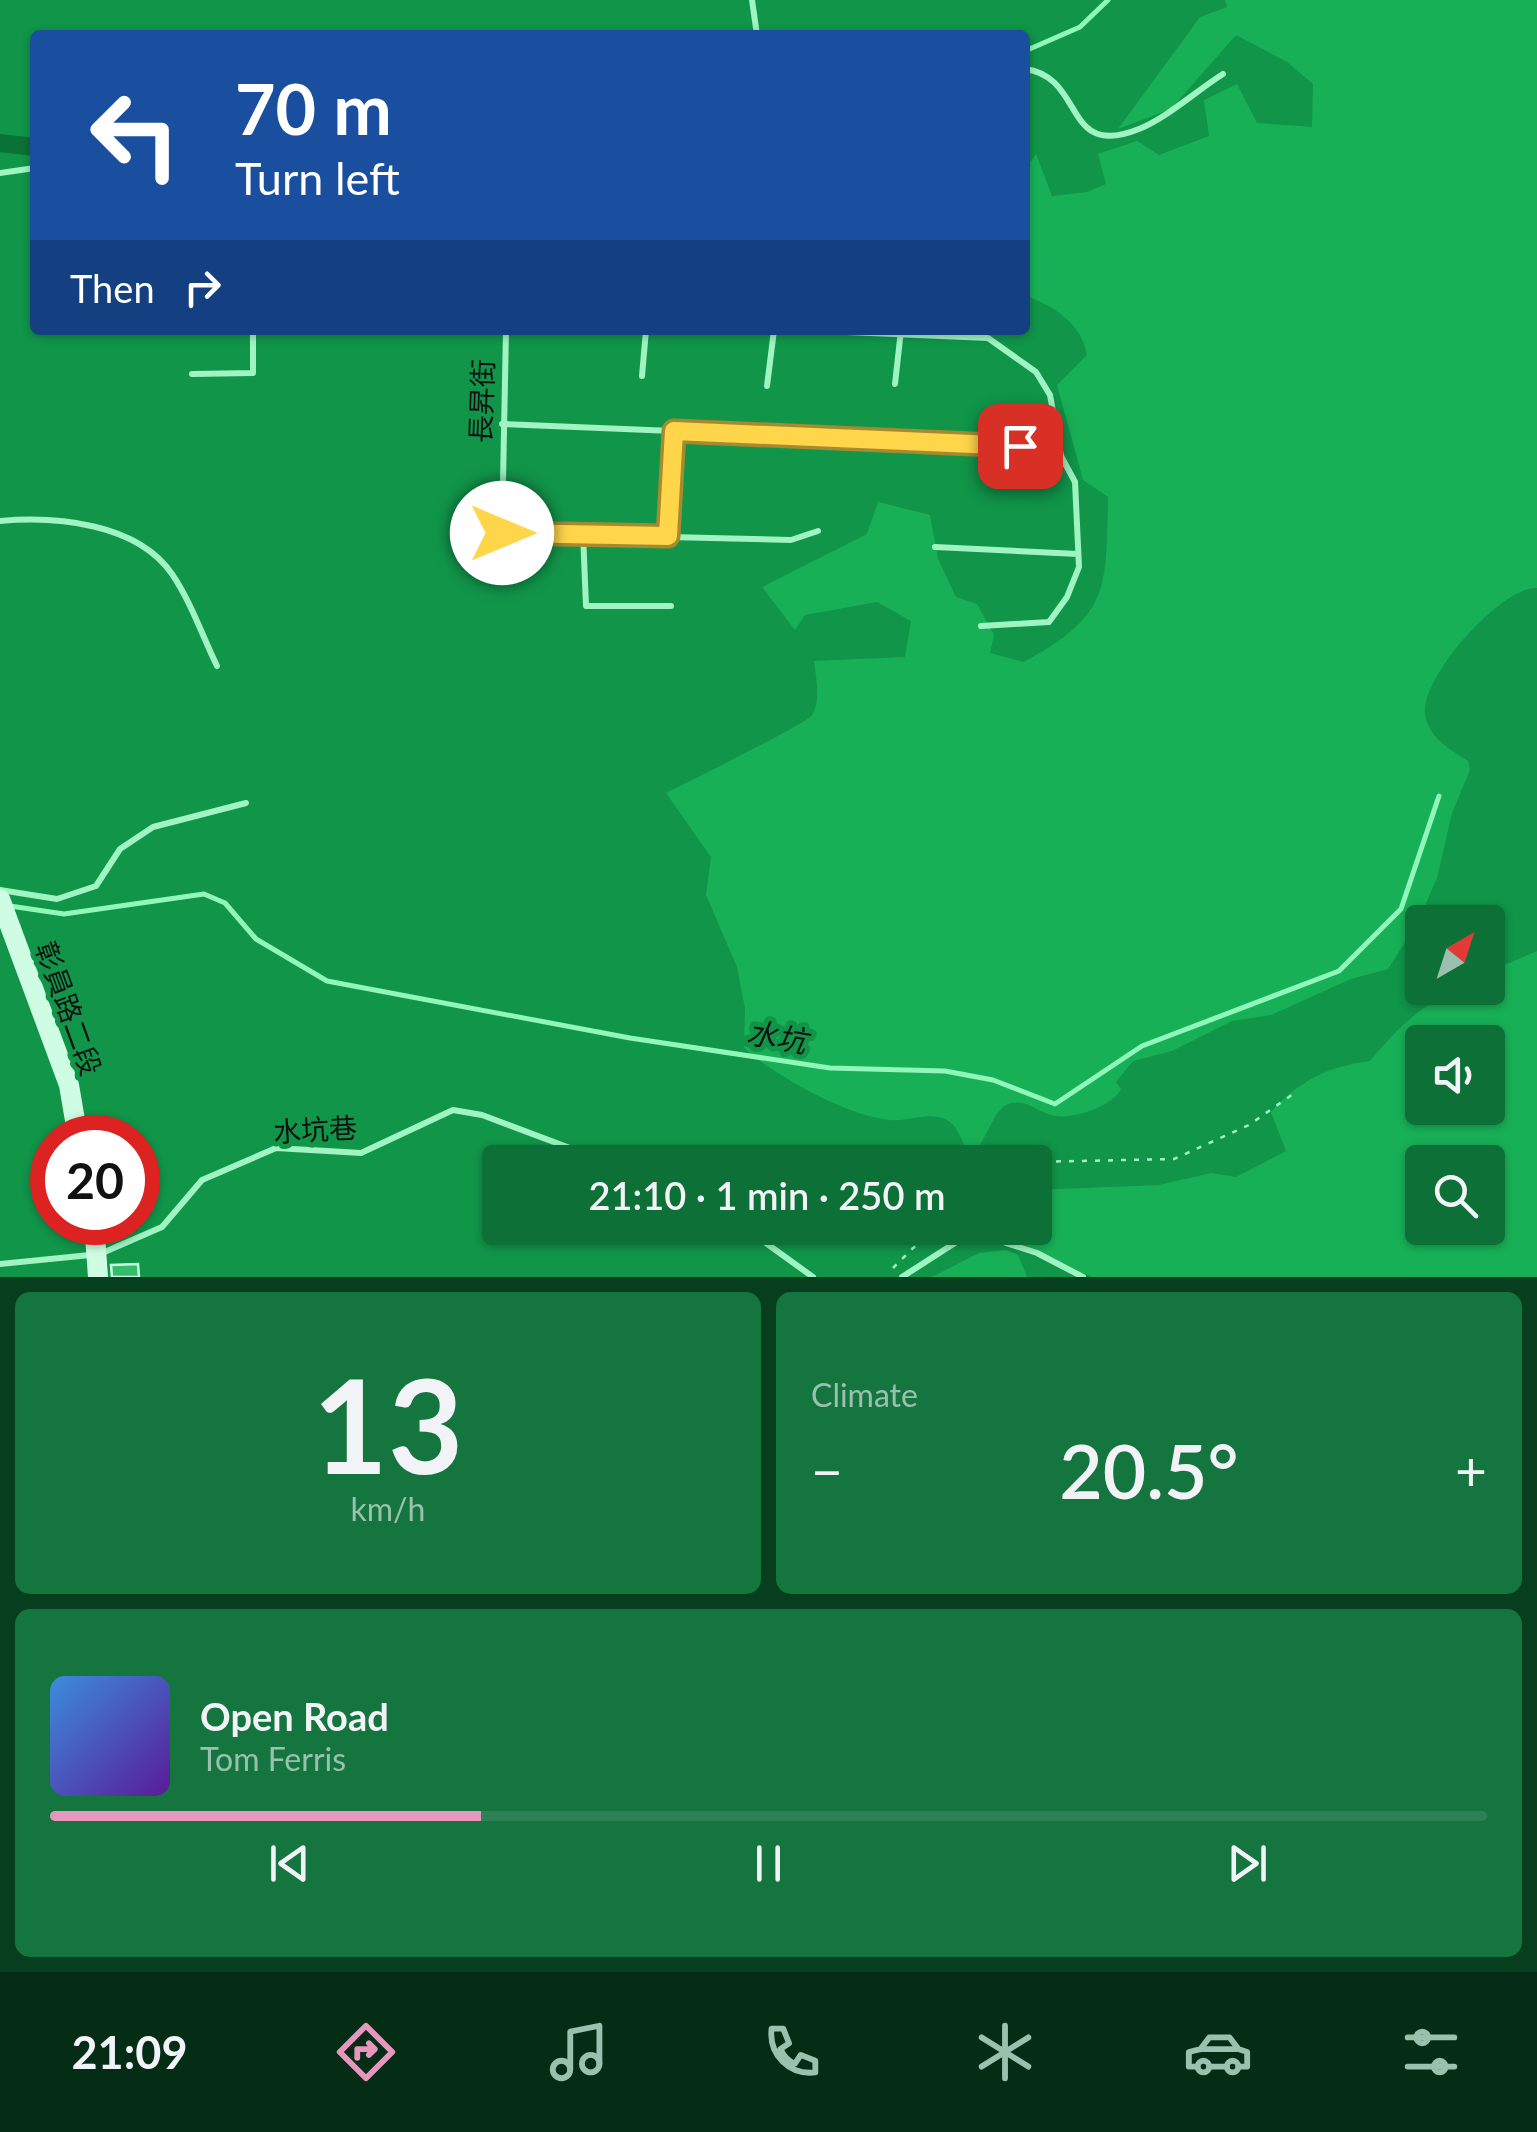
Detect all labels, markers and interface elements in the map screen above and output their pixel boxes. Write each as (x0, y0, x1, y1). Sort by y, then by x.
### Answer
text: 70 m (235, 66, 392, 150)
icon: left (70, 70, 200, 200)
text: Turn left (235, 151, 400, 205)
icon: right (175, 260, 230, 315)
text: Then (70, 265, 155, 311)
street label: 長昇街 (463, 358, 499, 444)
pin (978, 404, 1063, 489)
icon: arrive (993, 419, 1048, 474)
position arrow (450, 481, 554, 585)
north arrow (1405, 905, 1505, 1005)
map controls (1405, 905, 1505, 1245)
street label: 彰員路二段 (29, 936, 109, 1080)
water label: 水坑 (744, 1013, 814, 1060)
button: sound (1405, 1025, 1505, 1125)
street label: 水坑巷 (272, 1110, 358, 1148)
speed limit sign: 20 (30, 1115, 160, 1245)
button: search (1405, 1145, 1505, 1245)
text: 21:10 · 1 min · 250 m (589, 1172, 945, 1218)
text: 13 (313, 1346, 463, 1502)
text: Climate (811, 1375, 918, 1414)
text: 20.5° (1059, 1425, 1239, 1515)
text: − (811, 1437, 843, 1503)
text: + (1455, 1437, 1487, 1503)
text: km/h (351, 1489, 425, 1528)
text: Open Road (200, 1693, 389, 1739)
text: Tom Ferris (200, 1739, 346, 1778)
icon: previous (262, 1836, 317, 1891)
icon: pause (741, 1836, 796, 1891)
icon: next (1220, 1836, 1275, 1891)
icon: directions (331, 2017, 401, 2087)
icon: music (544, 2017, 614, 2087)
icon: phone (757, 2017, 827, 2087)
icon: climate (970, 2017, 1040, 2087)
icon: car (1183, 2017, 1253, 2087)
icon: filters (1396, 2017, 1466, 2087)
text: 21:09 (72, 2025, 188, 2079)

